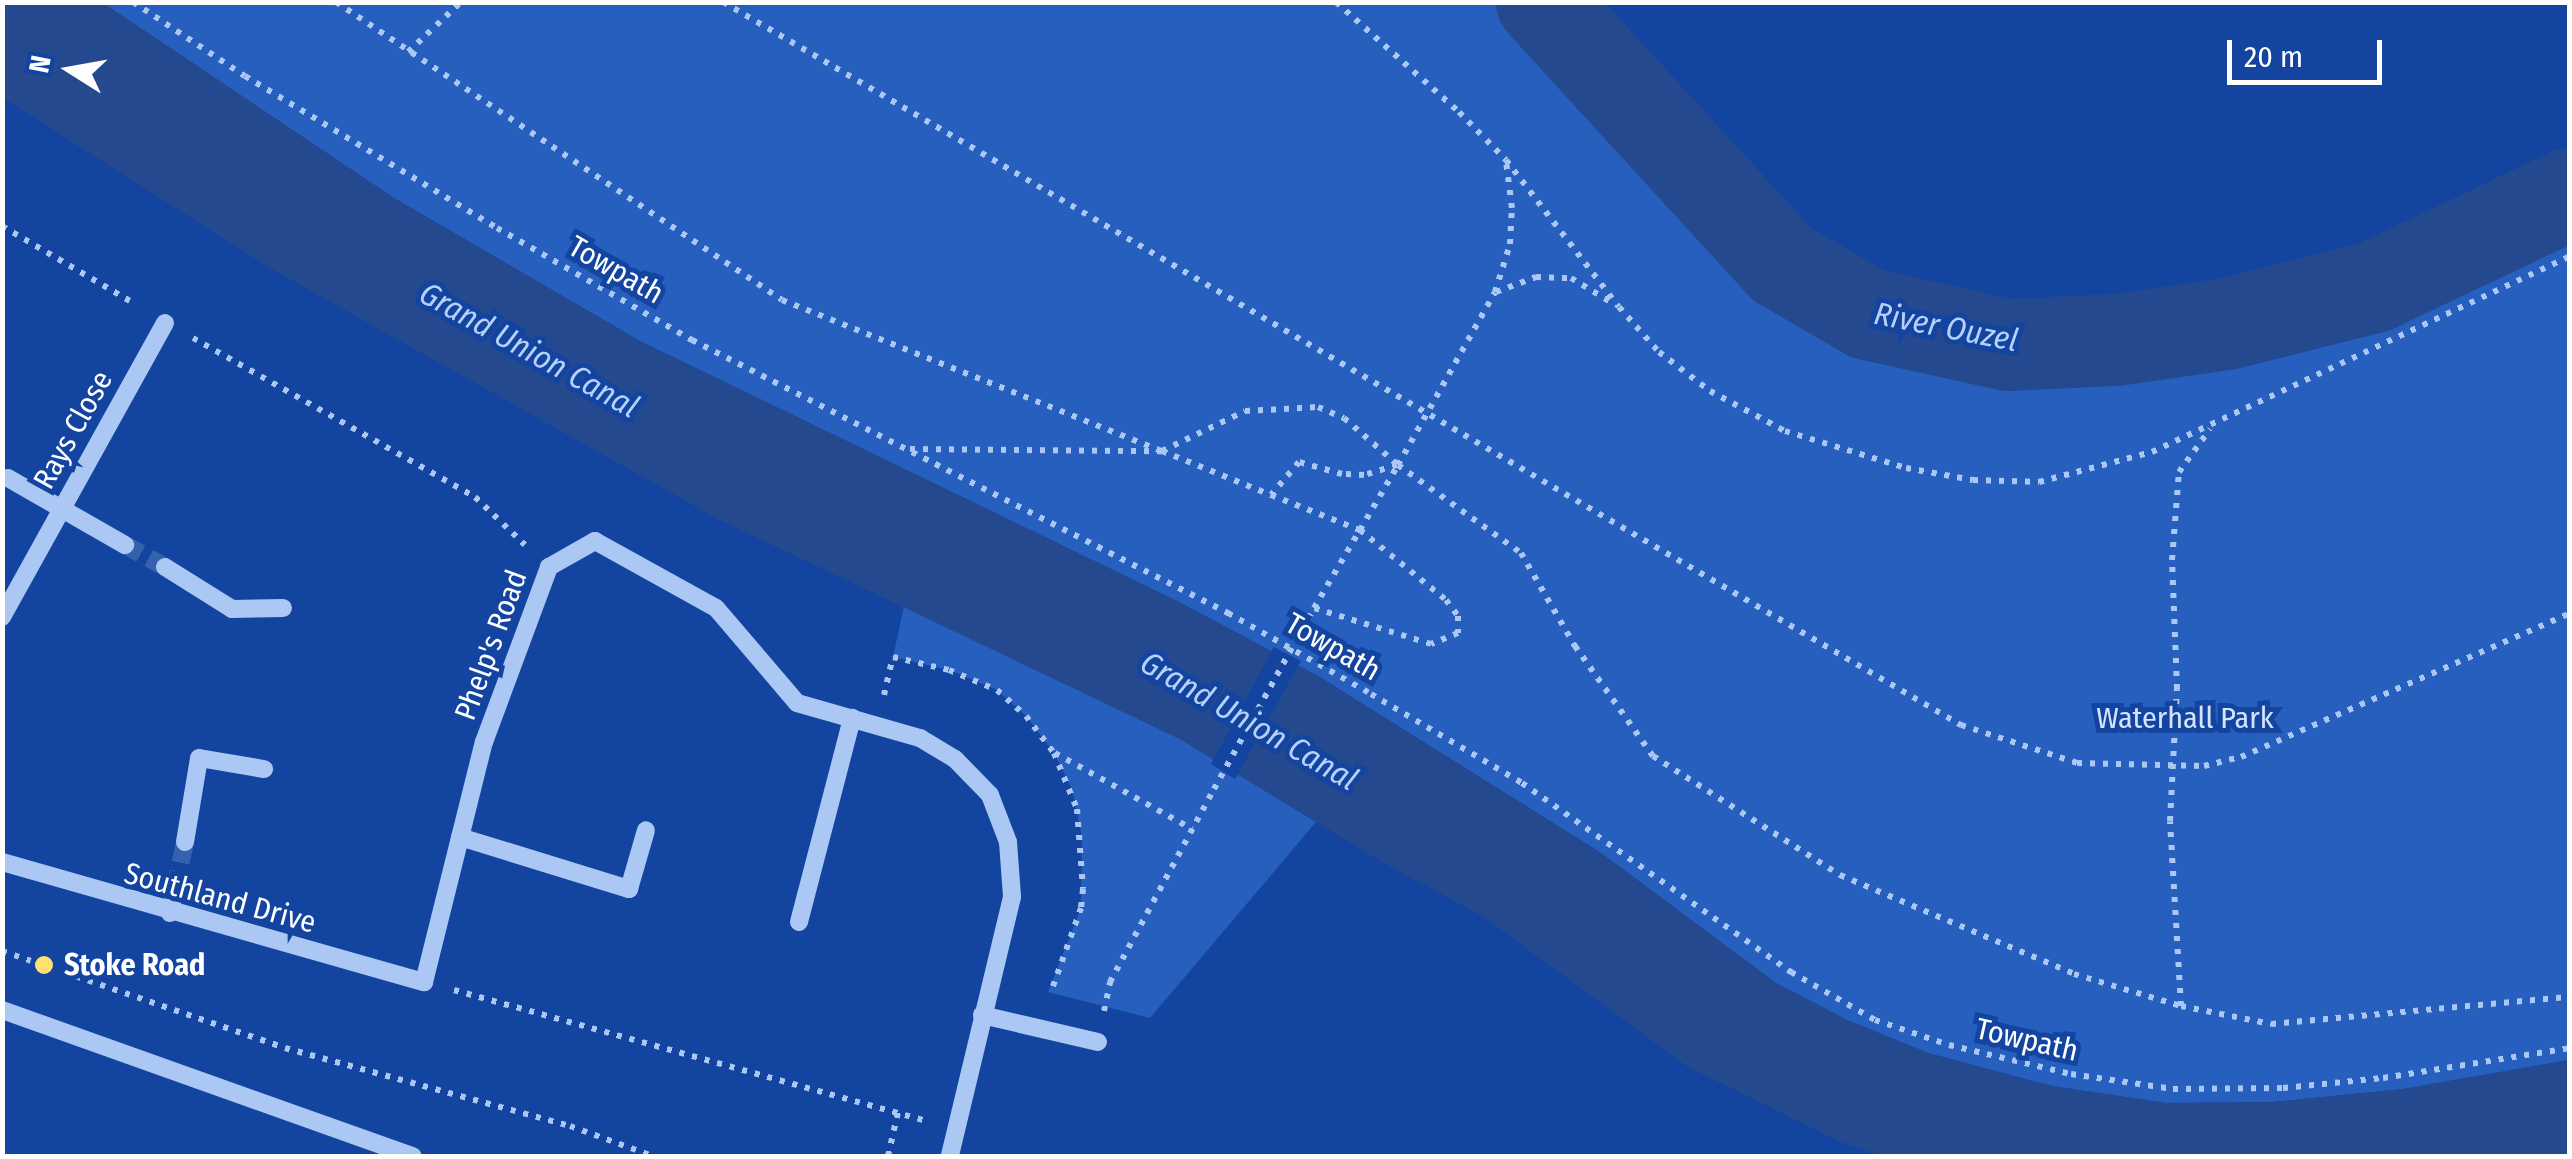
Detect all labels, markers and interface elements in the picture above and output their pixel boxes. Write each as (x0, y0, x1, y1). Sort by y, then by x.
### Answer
north arrow (20, 20, 120, 120)
scale bar (2232, 20, 2387, 82)
text: 20 m (2244, 39, 2303, 75)
text: N (22, 53, 58, 76)
street label: Towpath (562, 228, 670, 312)
water label: Grand Union Canal (413, 274, 645, 426)
water label: River Ouzel (1871, 294, 2021, 360)
street label: Rays Close (26, 365, 120, 495)
street label: Phelp's Road (447, 565, 535, 725)
street label: Towpath (1279, 605, 1387, 689)
water label: Grand Union Canal (1134, 643, 1364, 799)
park label: Waterhall Park (2096, 700, 2274, 736)
street label: Southland Drive (120, 855, 320, 941)
place label: Stoke Road (64, 947, 205, 983)
marker: Stoke Road (33, 954, 55, 976)
street label: Towpath (1972, 1011, 2082, 1069)

